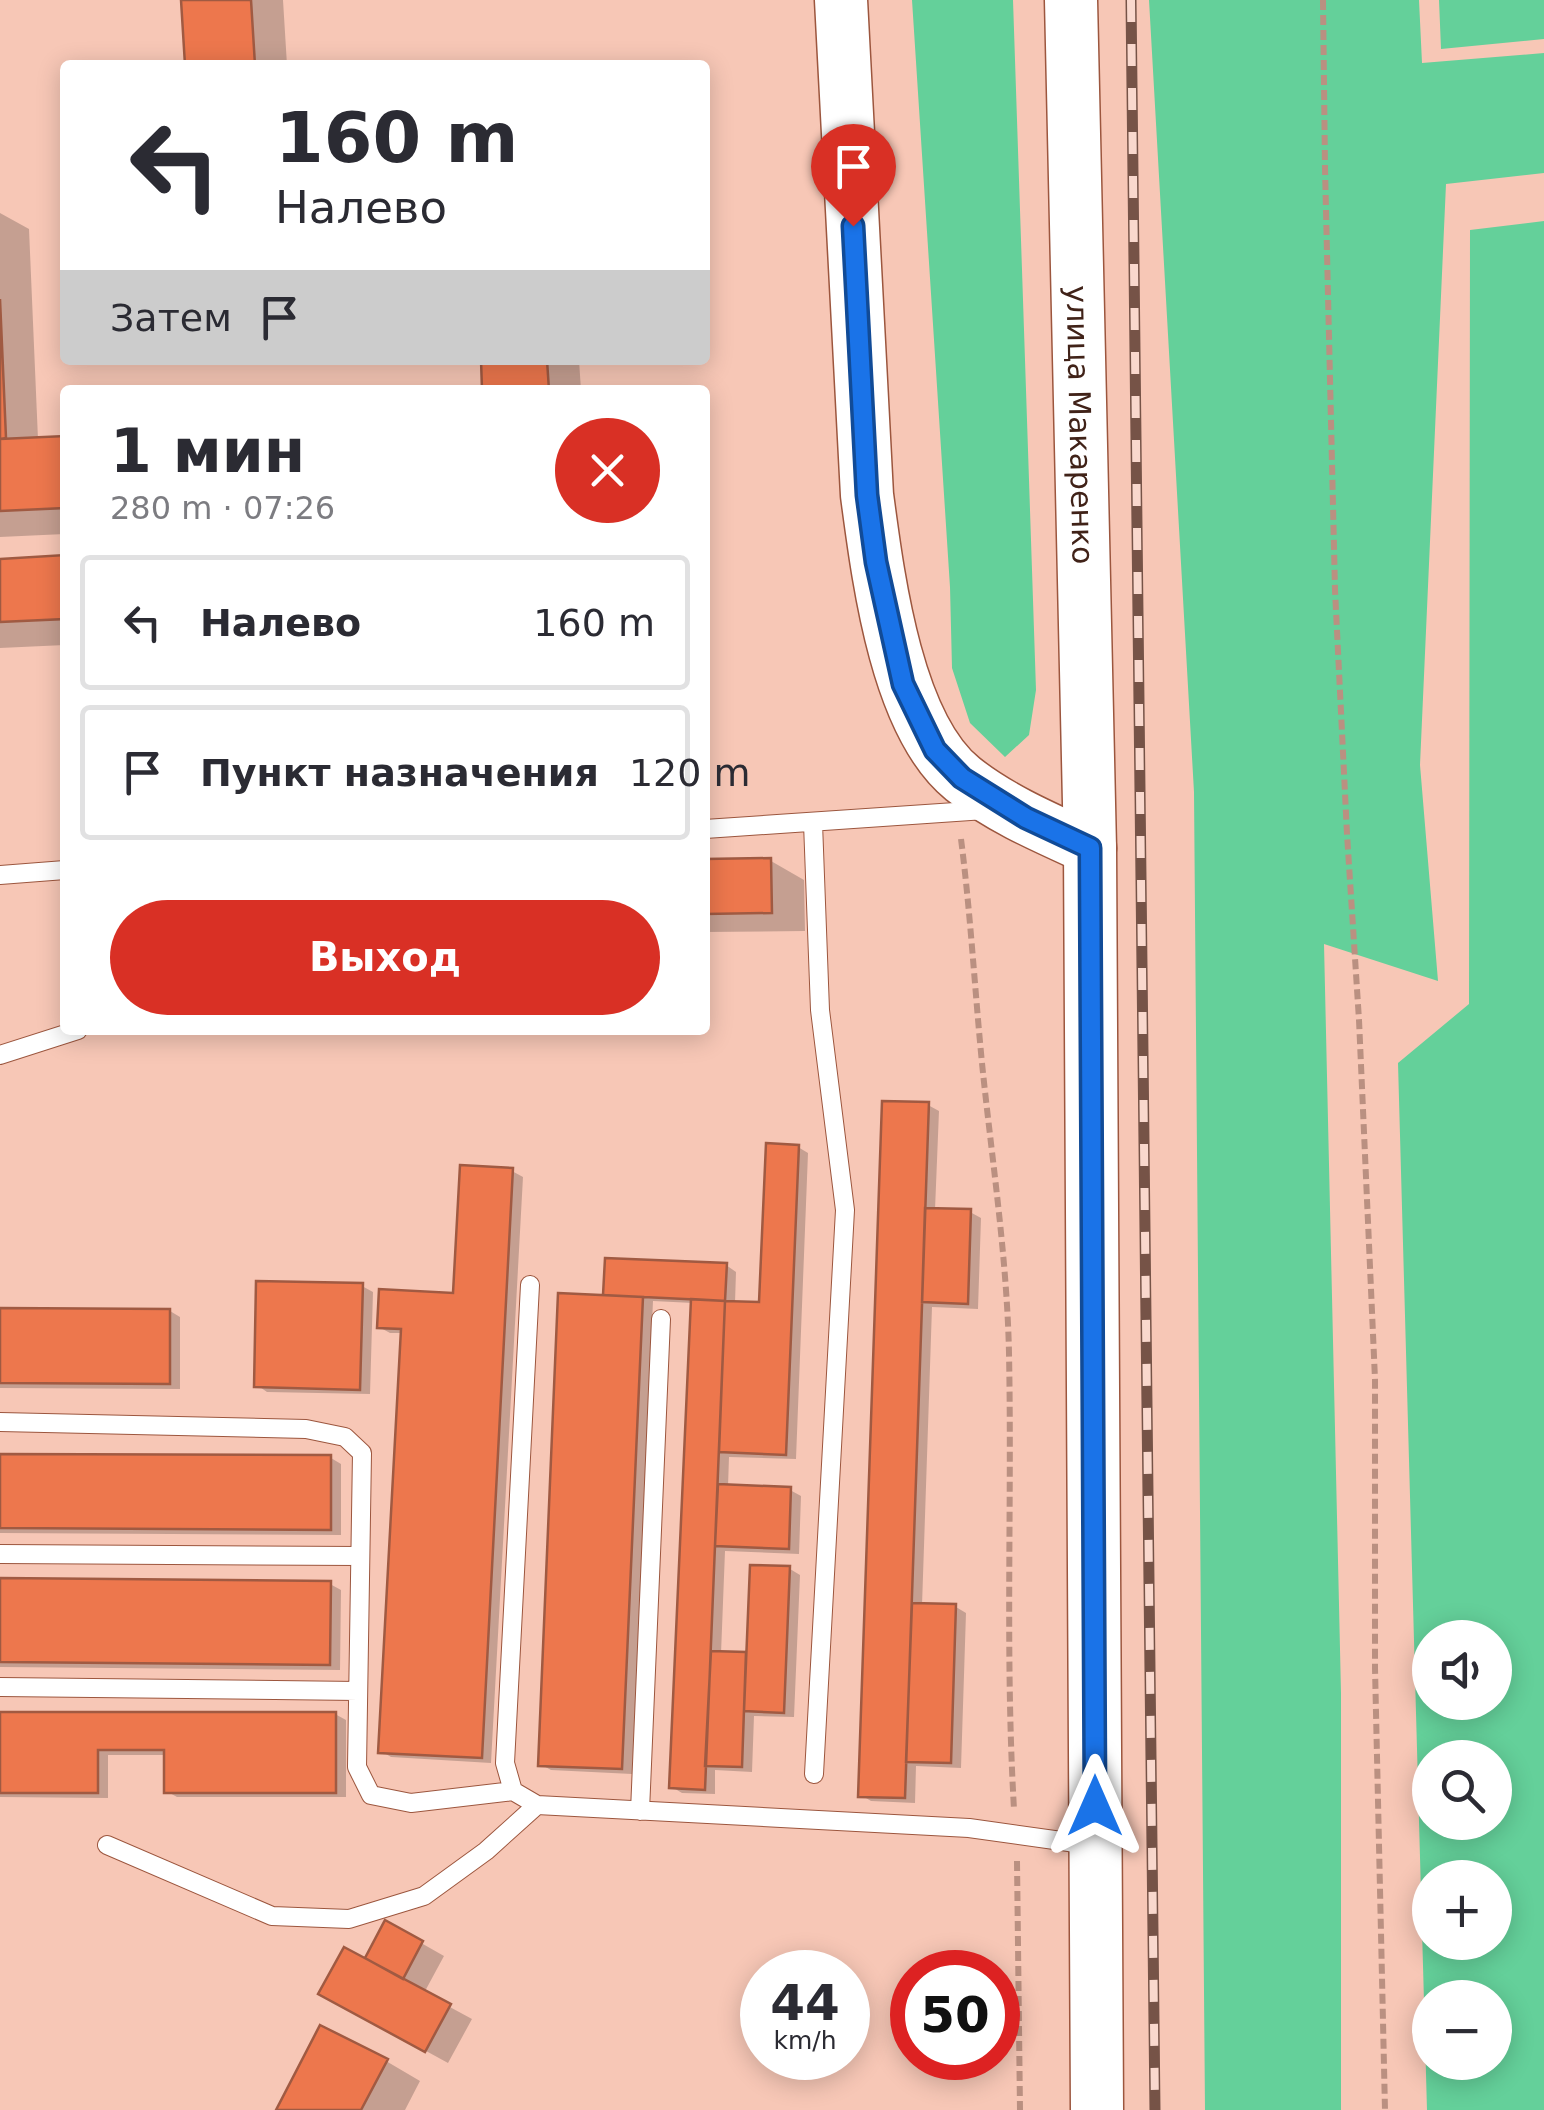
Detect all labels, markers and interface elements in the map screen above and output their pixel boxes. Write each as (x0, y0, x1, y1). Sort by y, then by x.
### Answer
text: 160 m (275, 97, 518, 179)
icon: left (110, 100, 240, 230)
pin (811, 124, 896, 227)
icon: arrive (826, 139, 881, 194)
text: Налево (275, 181, 447, 234)
street label: улица Макаренко (1060, 285, 1101, 565)
icon: arrive (252, 290, 307, 345)
text: Затем (110, 296, 232, 340)
text: 1 мин (110, 416, 305, 486)
button: close (555, 418, 660, 523)
text: 280 m · 07:26 (110, 489, 335, 527)
icon: left (115, 595, 170, 650)
text: Налево (200, 601, 361, 645)
text: 160 m (533, 601, 655, 645)
icon: arrive (115, 745, 170, 800)
text: Пункт назначения (200, 751, 599, 795)
text: 120 m (629, 751, 751, 795)
button: Выход (110, 900, 660, 1015)
map controls (1412, 1620, 1512, 2080)
button: sound (1412, 1620, 1512, 1720)
button: search (1412, 1740, 1512, 1840)
position arrow (1043, 1754, 1147, 1858)
button: + (1412, 1860, 1512, 1960)
speed limit sign: 50 (890, 1950, 1020, 2080)
text: 44 (770, 1974, 840, 2032)
button: − (1412, 1980, 1512, 2080)
text: km/h (773, 2026, 837, 2055)

